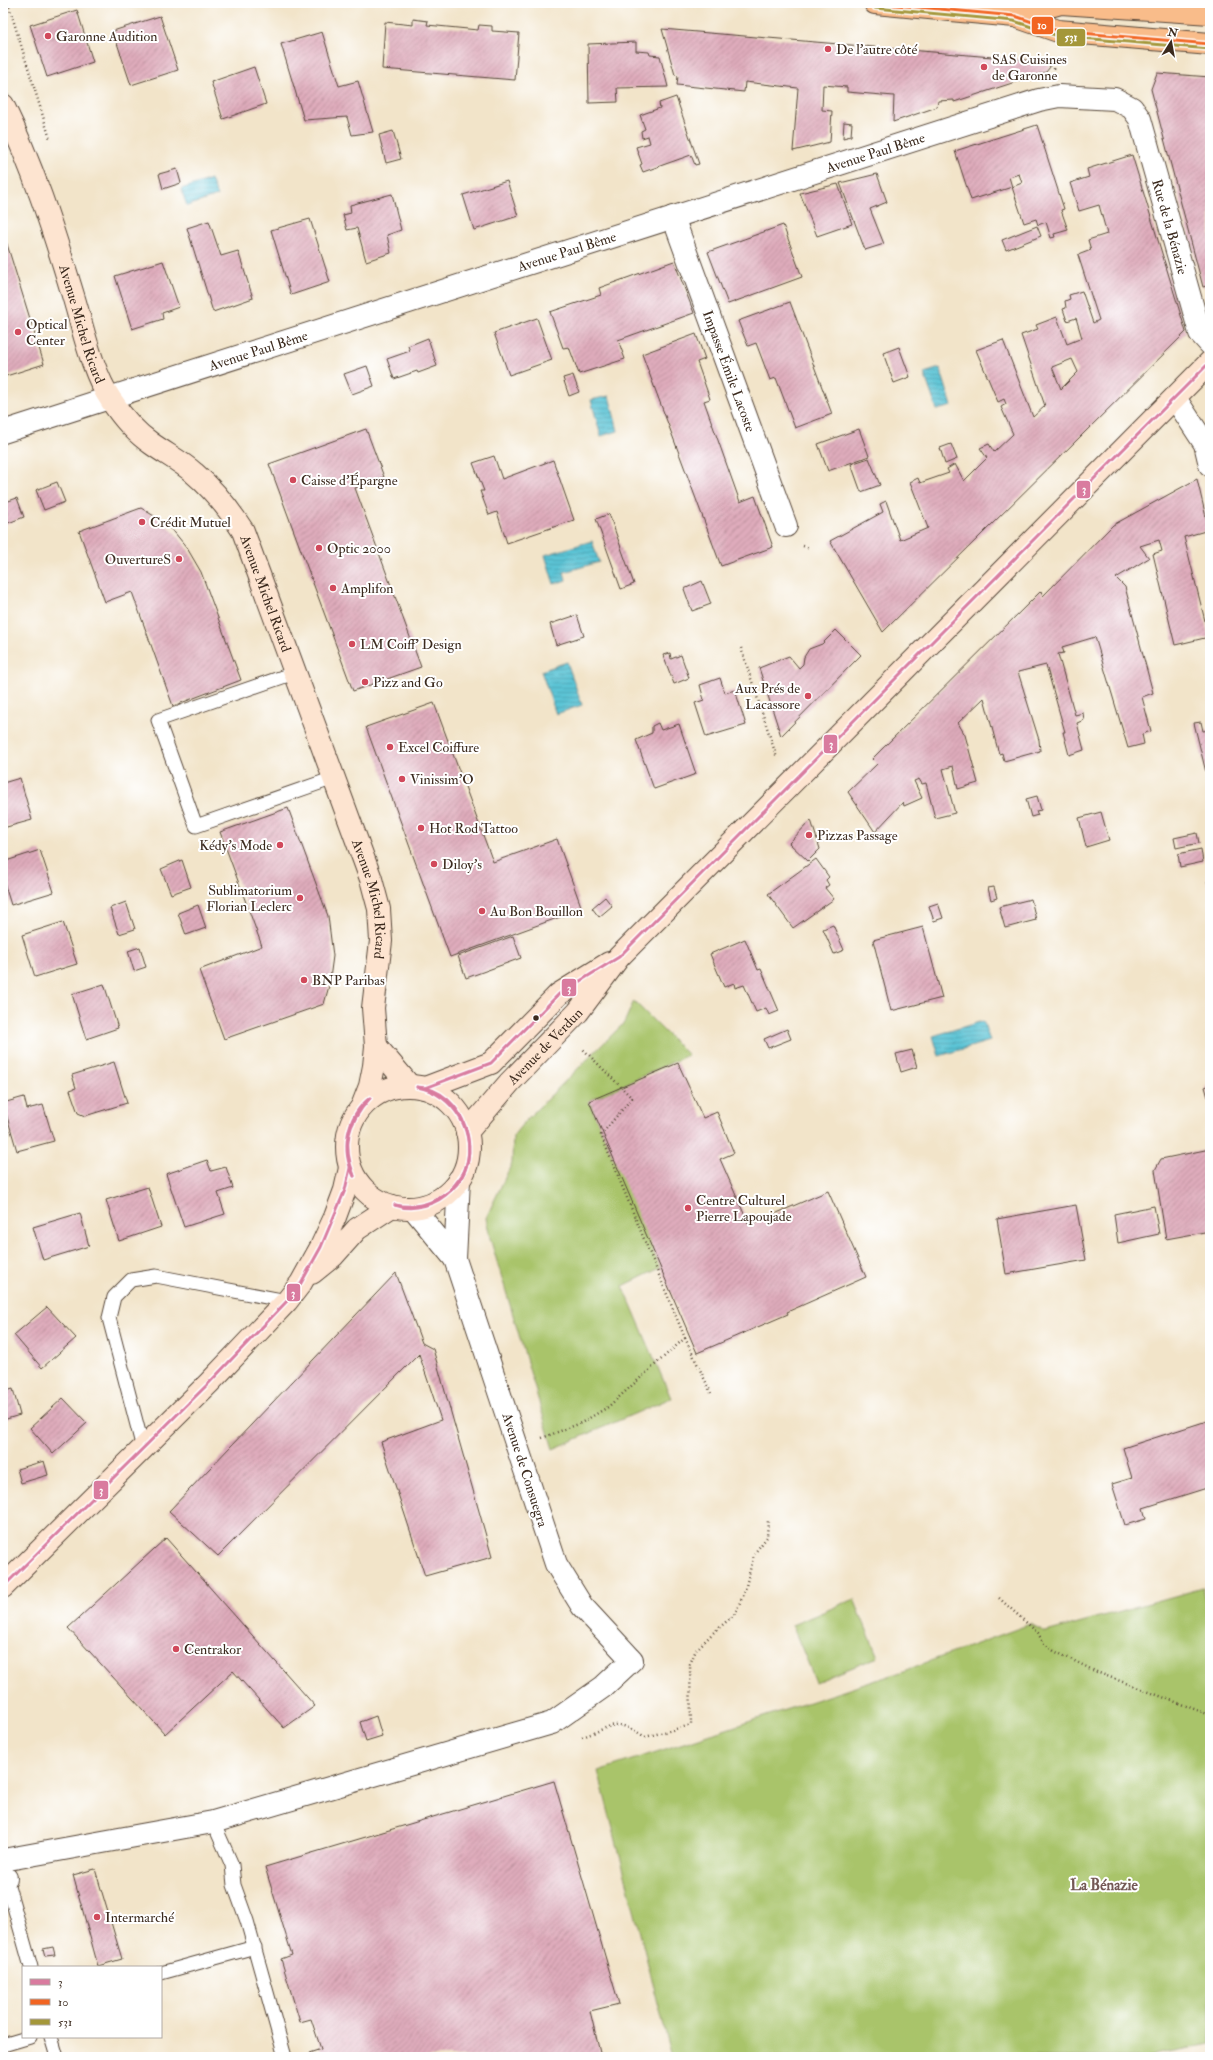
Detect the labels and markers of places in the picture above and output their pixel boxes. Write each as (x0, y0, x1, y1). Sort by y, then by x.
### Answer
place label: Garonne Audition (56, 28, 157, 45)
marker: Garonne Audition (43, 31, 53, 41)
place label: De l'autre côté (836, 41, 917, 58)
marker: De l'autre côté (823, 44, 833, 54)
place label: SAS Cuisines de Garonne (992, 51, 1067, 84)
marker: SAS Cuisines de Garonne (979, 62, 989, 72)
place label: Optical Center (26, 316, 68, 349)
marker: Optical Center (13, 327, 23, 337)
place label: Caisse d'Épargne (301, 472, 398, 490)
marker: Caisse d'Épargne (288, 475, 298, 485)
place label: Crédit Mutuel (150, 514, 231, 531)
marker: Crédit Mutuel (137, 517, 147, 527)
place label: Optic 2000 (327, 540, 391, 558)
marker: Optic 2000 (314, 543, 324, 553)
place label: OuvertureS (105, 551, 171, 568)
marker: OuvertureS (174, 554, 184, 564)
place label: Amplifon (340, 580, 393, 598)
marker: Amplifon (328, 583, 338, 593)
place label: LM Coiff' Design (360, 636, 462, 653)
marker: LM Coiff' Design (347, 639, 357, 649)
place label: Pizz and Go (373, 674, 443, 691)
marker: Pizz and Go (360, 677, 370, 687)
place label: Aux Prés de Lacassore (734, 680, 800, 713)
marker: Aux Prés de Lacassore (803, 691, 813, 701)
place label: Excel Coiffure (398, 739, 479, 756)
marker: Excel Coiffure (385, 742, 395, 752)
place label: Vinissim'O (410, 771, 474, 788)
marker: Vinissim'O (397, 774, 407, 784)
place label: Hot Rod Tattoo (429, 820, 518, 837)
marker: Hot Rod Tattoo (416, 823, 426, 833)
place label: Pizzas Passage (817, 827, 898, 844)
marker: Pizzas Passage (804, 830, 814, 840)
place label: Kédy's Mode (199, 837, 272, 855)
marker: Kédy's Mode (275, 840, 285, 850)
place label: Diloy's (442, 856, 482, 874)
marker: Diloy's (429, 859, 439, 869)
place label: Sublimatorium Florian Leclerc (206, 882, 292, 915)
marker: Sublimatorium Florian Leclerc (295, 893, 305, 903)
place label: Au Bon Bouillon (489, 903, 583, 920)
marker: Au Bon Bouillon (477, 906, 487, 916)
place label: BNP Paribas (312, 972, 385, 989)
marker: BNP Paribas (299, 975, 309, 985)
unlabelled marker (531, 1013, 541, 1023)
place label: Centre Culturel Pierre Lapoujade (696, 1192, 792, 1226)
marker: Centre Culturel Pierre Lapoujade (683, 1203, 693, 1213)
place label: Centrakor (184, 1641, 242, 1658)
marker: Centrakor (171, 1644, 181, 1654)
place label: Intermarché (105, 1909, 174, 1926)
marker: Intermarché (92, 1912, 102, 1922)

